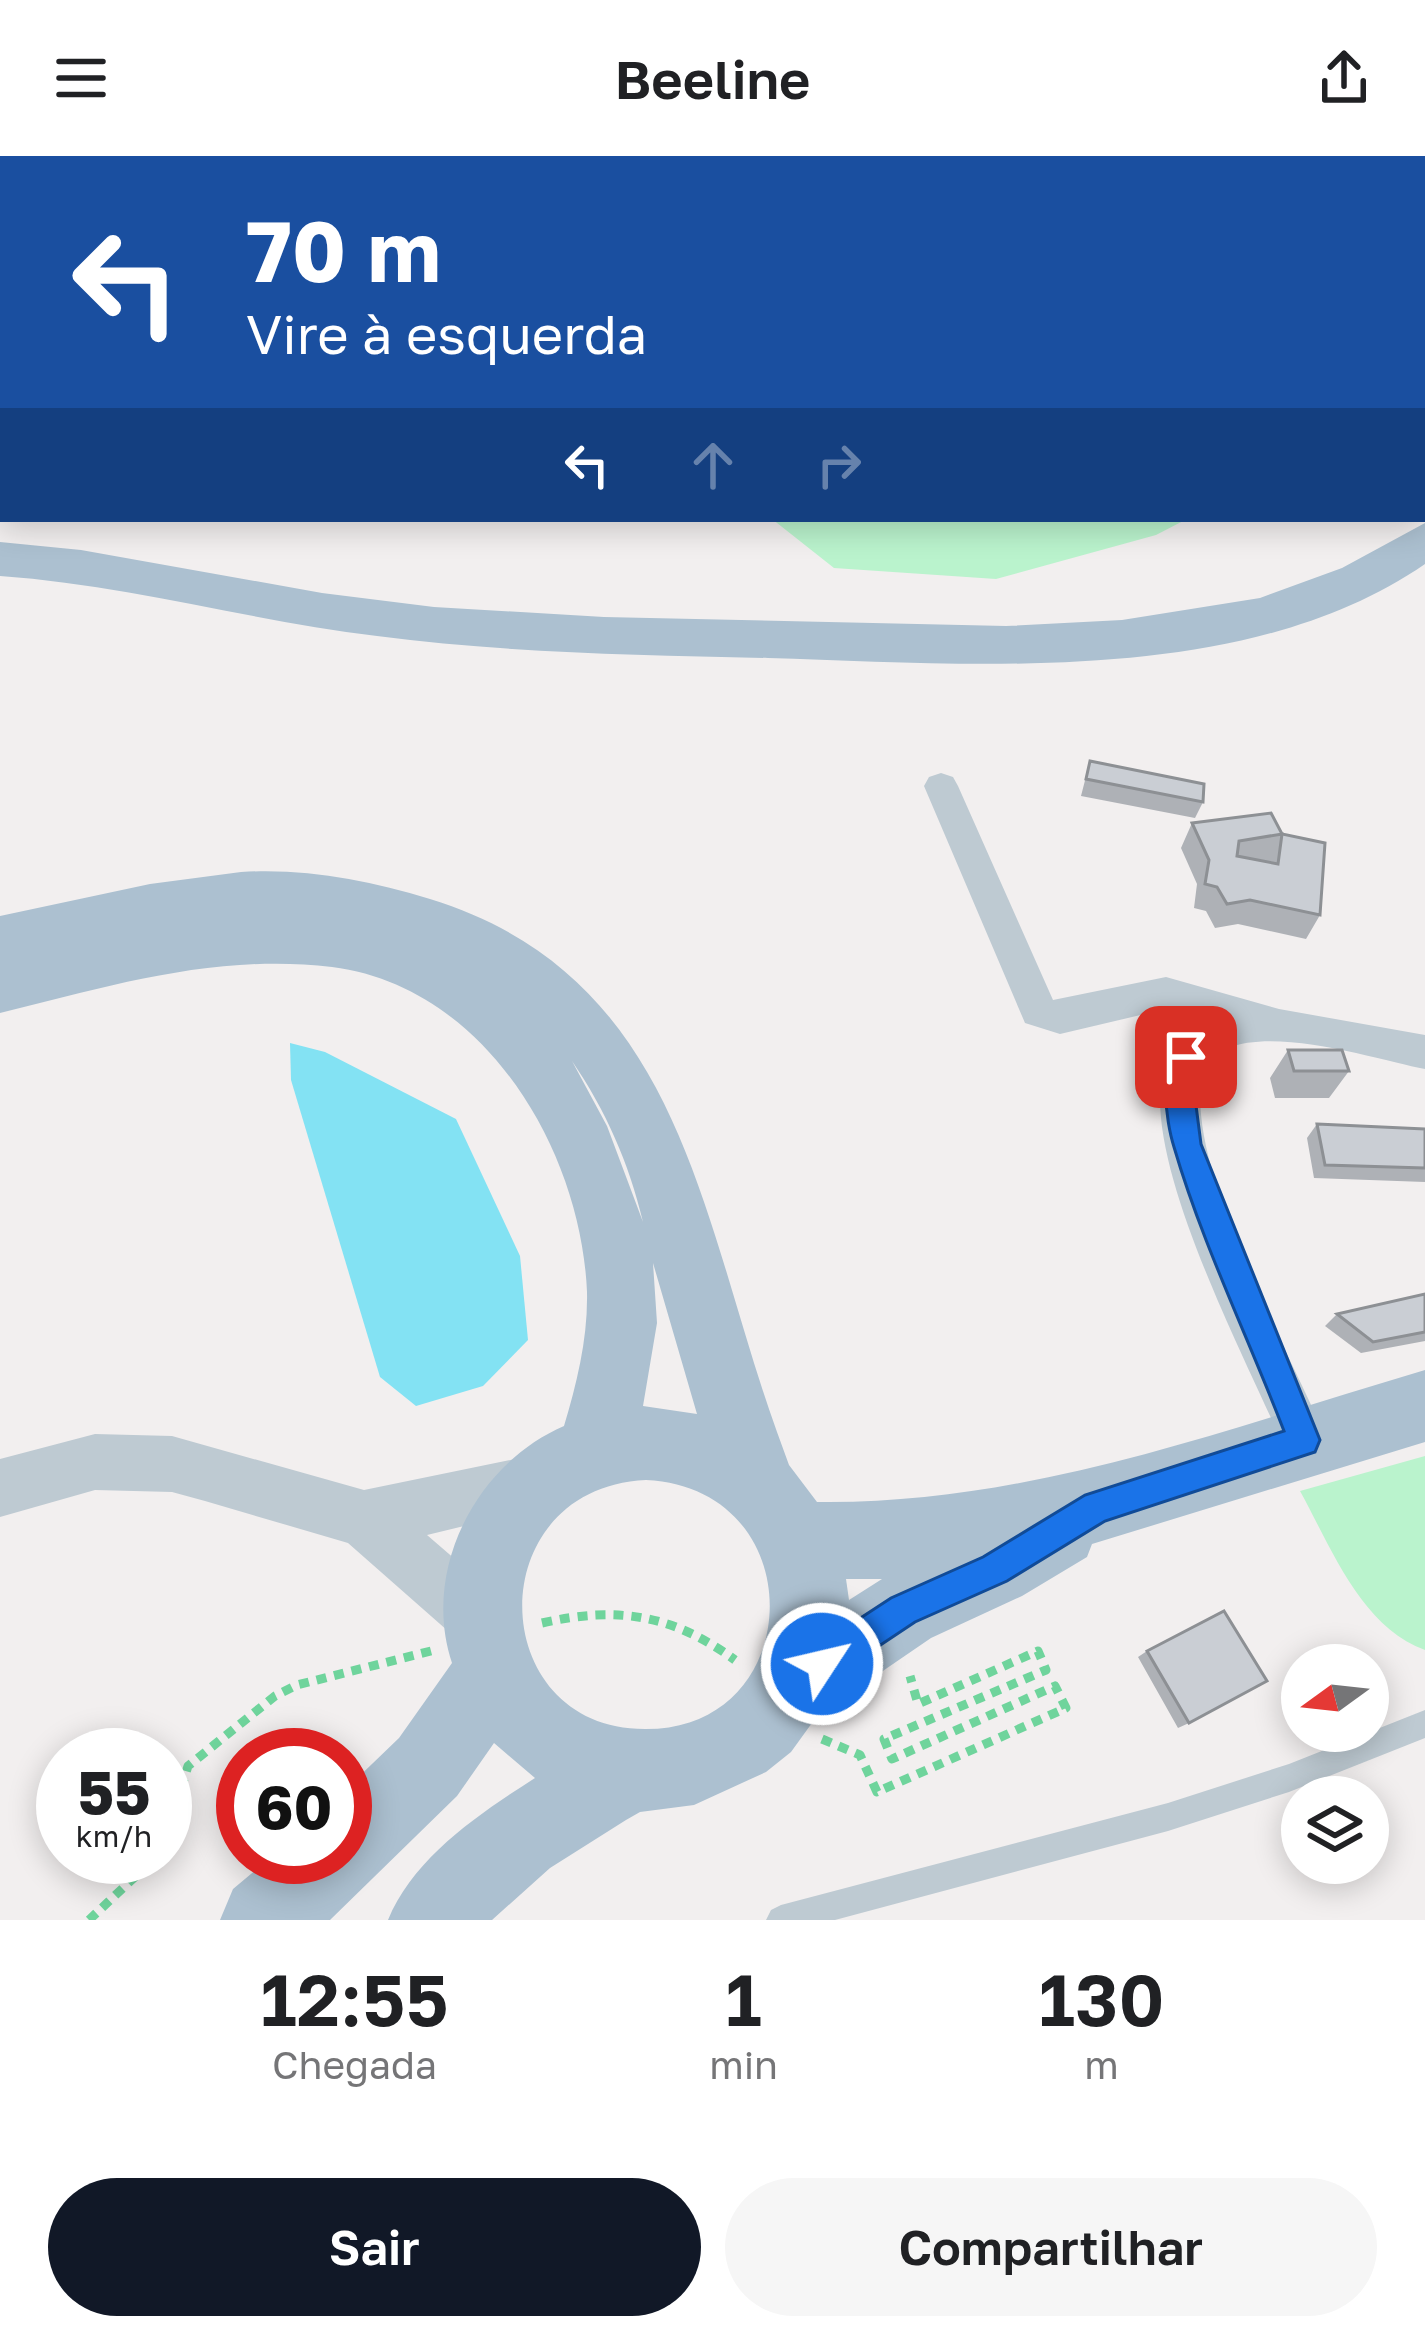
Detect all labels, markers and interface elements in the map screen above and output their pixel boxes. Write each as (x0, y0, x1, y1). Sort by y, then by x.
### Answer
icon: menu (48, 45, 114, 111)
icon: share (1311, 45, 1377, 111)
text: Beeline (615, 46, 810, 111)
text: 70 m (246, 200, 441, 300)
icon: left (48, 204, 204, 360)
text: Vire à esquerda (246, 301, 647, 366)
icon: left (554, 432, 620, 498)
icon: ahead (680, 432, 746, 498)
icon: right (806, 432, 872, 498)
pin (1135, 1006, 1237, 1108)
icon: arrive (1153, 1024, 1219, 1090)
position arrow (759, 1601, 885, 1727)
north arrow (1281, 1644, 1389, 1752)
map controls (1281, 1644, 1389, 1884)
speed limit sign: 60 (216, 1728, 372, 1884)
text: 55 (77, 1755, 151, 1827)
button: layers (1281, 1776, 1389, 1884)
text: km/h (76, 1818, 152, 1854)
text: 12:55 (261, 1955, 449, 2042)
text: 1 (725, 1955, 762, 2042)
text: 130 (1039, 1955, 1164, 2042)
text: Chegada (272, 2041, 437, 2088)
text: min (709, 2041, 778, 2088)
text: m (1084, 2041, 1119, 2088)
button: Sair (48, 2178, 701, 2316)
button: Compartilhar (725, 2178, 1377, 2316)

